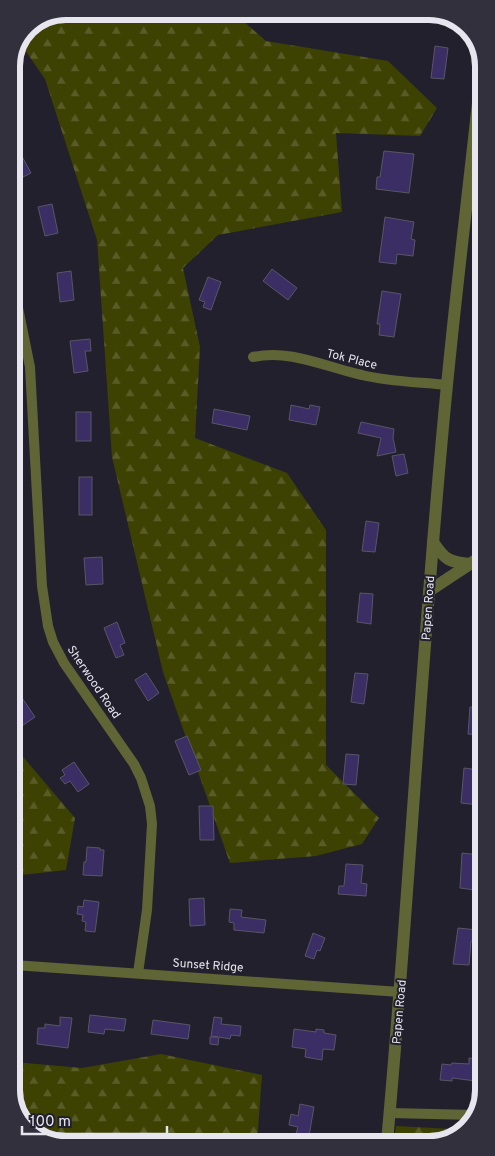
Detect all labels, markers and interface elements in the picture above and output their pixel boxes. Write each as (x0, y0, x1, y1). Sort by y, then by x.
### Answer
street label: Tok Place (325, 346, 379, 374)
street label: Papen Road (419, 575, 439, 641)
street label: Sherwood Road (63, 643, 124, 722)
street label: Sunset Ridge (172, 956, 244, 976)
street label: Papen Road (389, 979, 411, 1045)
scale bar (22, 1104, 168, 1136)
text: 100 m (30, 1113, 71, 1132)

